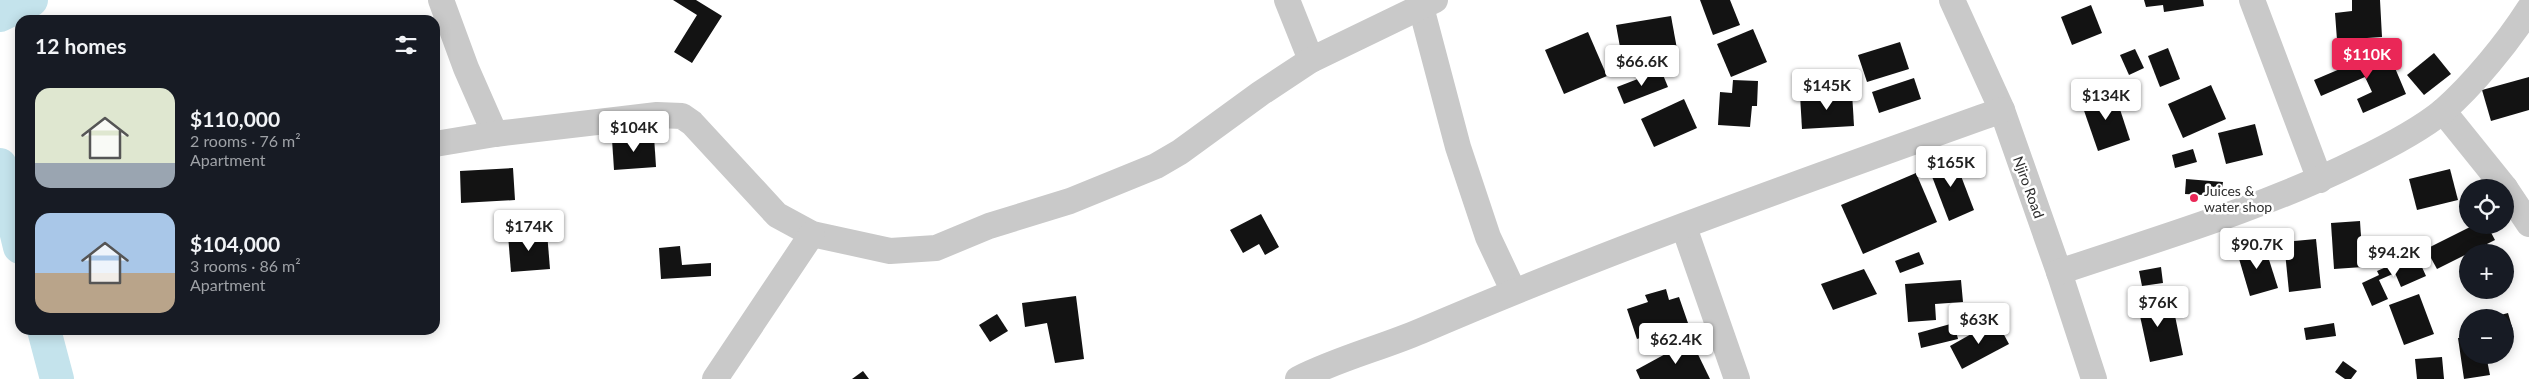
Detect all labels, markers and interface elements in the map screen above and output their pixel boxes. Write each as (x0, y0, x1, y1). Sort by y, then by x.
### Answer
icon: filters (392, 31, 420, 59)
text: 12 homes (35, 33, 126, 58)
pin: $110K (2332, 38, 2402, 80)
pin: $66.6K (1601, 44, 1683, 87)
text: $110K (2343, 44, 2391, 63)
text: $66.6K (1616, 51, 1668, 70)
pin: $145K (1792, 68, 1862, 111)
text: $145K (1803, 75, 1851, 94)
pin: $134K (2071, 78, 2141, 121)
text: $134K (2082, 85, 2130, 104)
text: $110,000 (190, 106, 280, 131)
icon: home (75, 108, 135, 168)
pin: $104K (599, 110, 669, 153)
text: $104K (610, 117, 658, 136)
text: 2 rooms · 76 m² (190, 131, 301, 150)
pin: $165K (1916, 146, 1986, 188)
text: Apartment (190, 150, 265, 169)
text: $165K (1927, 152, 1975, 171)
street label: Njiro Road (2010, 154, 2048, 220)
map controls (2459, 179, 2514, 364)
button: locate (2459, 179, 2514, 234)
place label: Juices & water shop (2204, 182, 2272, 215)
marker: Juices & water shop (2188, 192, 2200, 204)
pin: $174K (494, 210, 564, 252)
text: $174K (505, 216, 553, 235)
pin: $90.7K (2216, 228, 2298, 270)
text: $104,000 (190, 231, 280, 256)
icon: home (75, 233, 135, 293)
text: $90.7K (2231, 234, 2283, 253)
pin: $94.2K (2353, 236, 2435, 278)
text: $94.2K (2368, 242, 2420, 261)
button: + (2459, 244, 2514, 299)
text: 3 rooms · 86 m² (190, 256, 301, 275)
text: Apartment (190, 275, 265, 294)
pin: $76K (2128, 286, 2188, 328)
text: $76K (2139, 292, 2177, 311)
pin: $63K (1949, 302, 2009, 345)
text: $63K (1960, 309, 1998, 328)
button: − (2459, 309, 2514, 364)
pin: $62.4K (1635, 322, 1717, 365)
text: $62.4K (1650, 329, 1702, 348)

